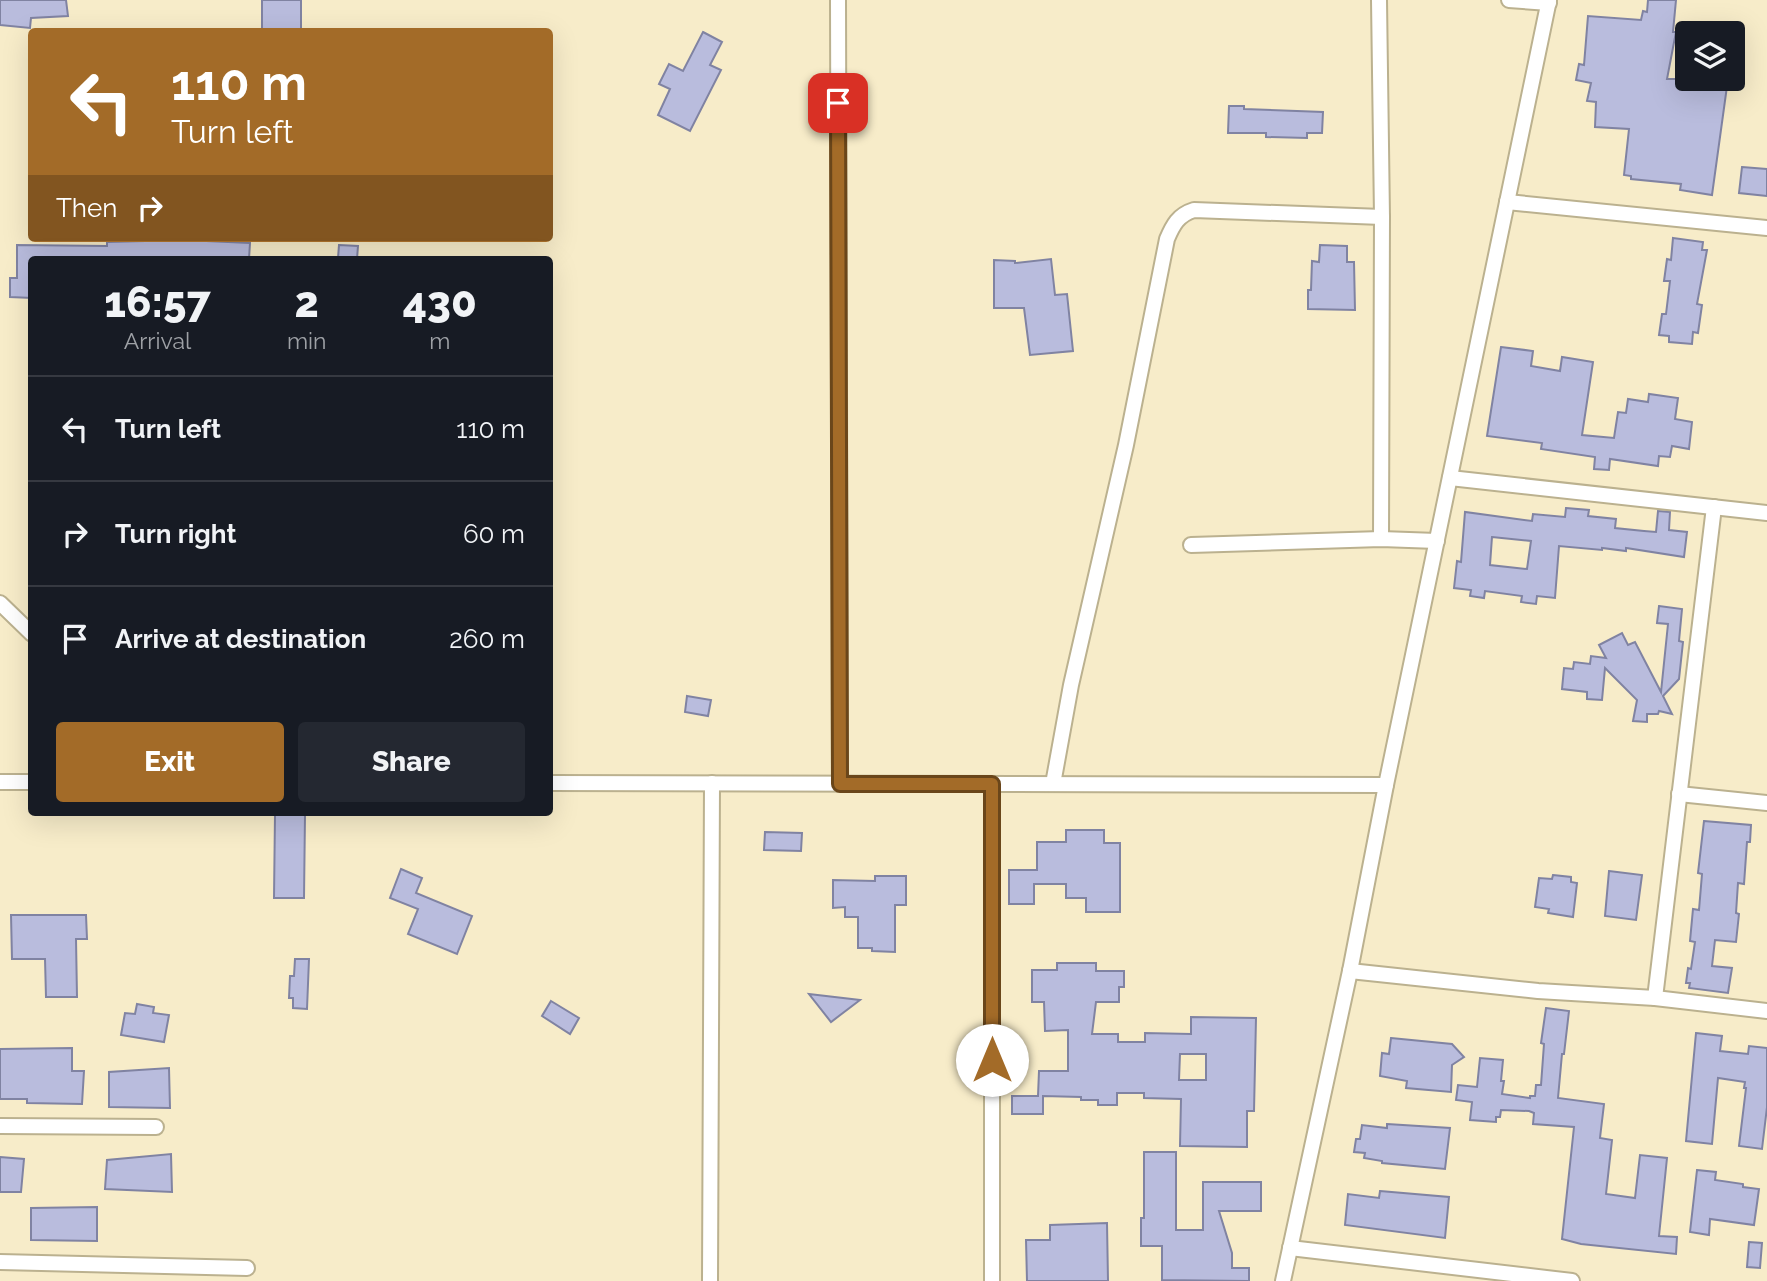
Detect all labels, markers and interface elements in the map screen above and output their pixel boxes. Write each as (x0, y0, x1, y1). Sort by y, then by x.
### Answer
map controls (1675, 21, 1745, 91)
button: layers (1675, 21, 1745, 91)
text: 110 m (171, 54, 307, 111)
icon: left (56, 56, 147, 147)
pin (808, 73, 868, 133)
icon: arrive (819, 84, 857, 122)
text: Turn left (171, 113, 293, 150)
icon: right (131, 189, 169, 227)
text: Then (56, 193, 117, 223)
text: 16:57 (104, 278, 211, 327)
text: 2 (295, 278, 319, 327)
text: 430 (403, 278, 477, 327)
text: Arrival (124, 327, 191, 354)
text: min (287, 327, 327, 354)
text: m (429, 327, 450, 354)
icon: left (56, 410, 94, 448)
text: Turn left (115, 414, 221, 444)
text: 110 m (456, 414, 525, 444)
icon: right (56, 515, 94, 553)
text: Turn right (115, 519, 236, 549)
text: 60 m (463, 519, 525, 549)
icon: arrive (56, 620, 94, 658)
text: Arrive at destination (115, 624, 366, 654)
text: 260 m (449, 624, 525, 654)
button: Exit (56, 722, 284, 802)
button: Share (298, 722, 525, 802)
position arrow (955, 1023, 1029, 1097)

